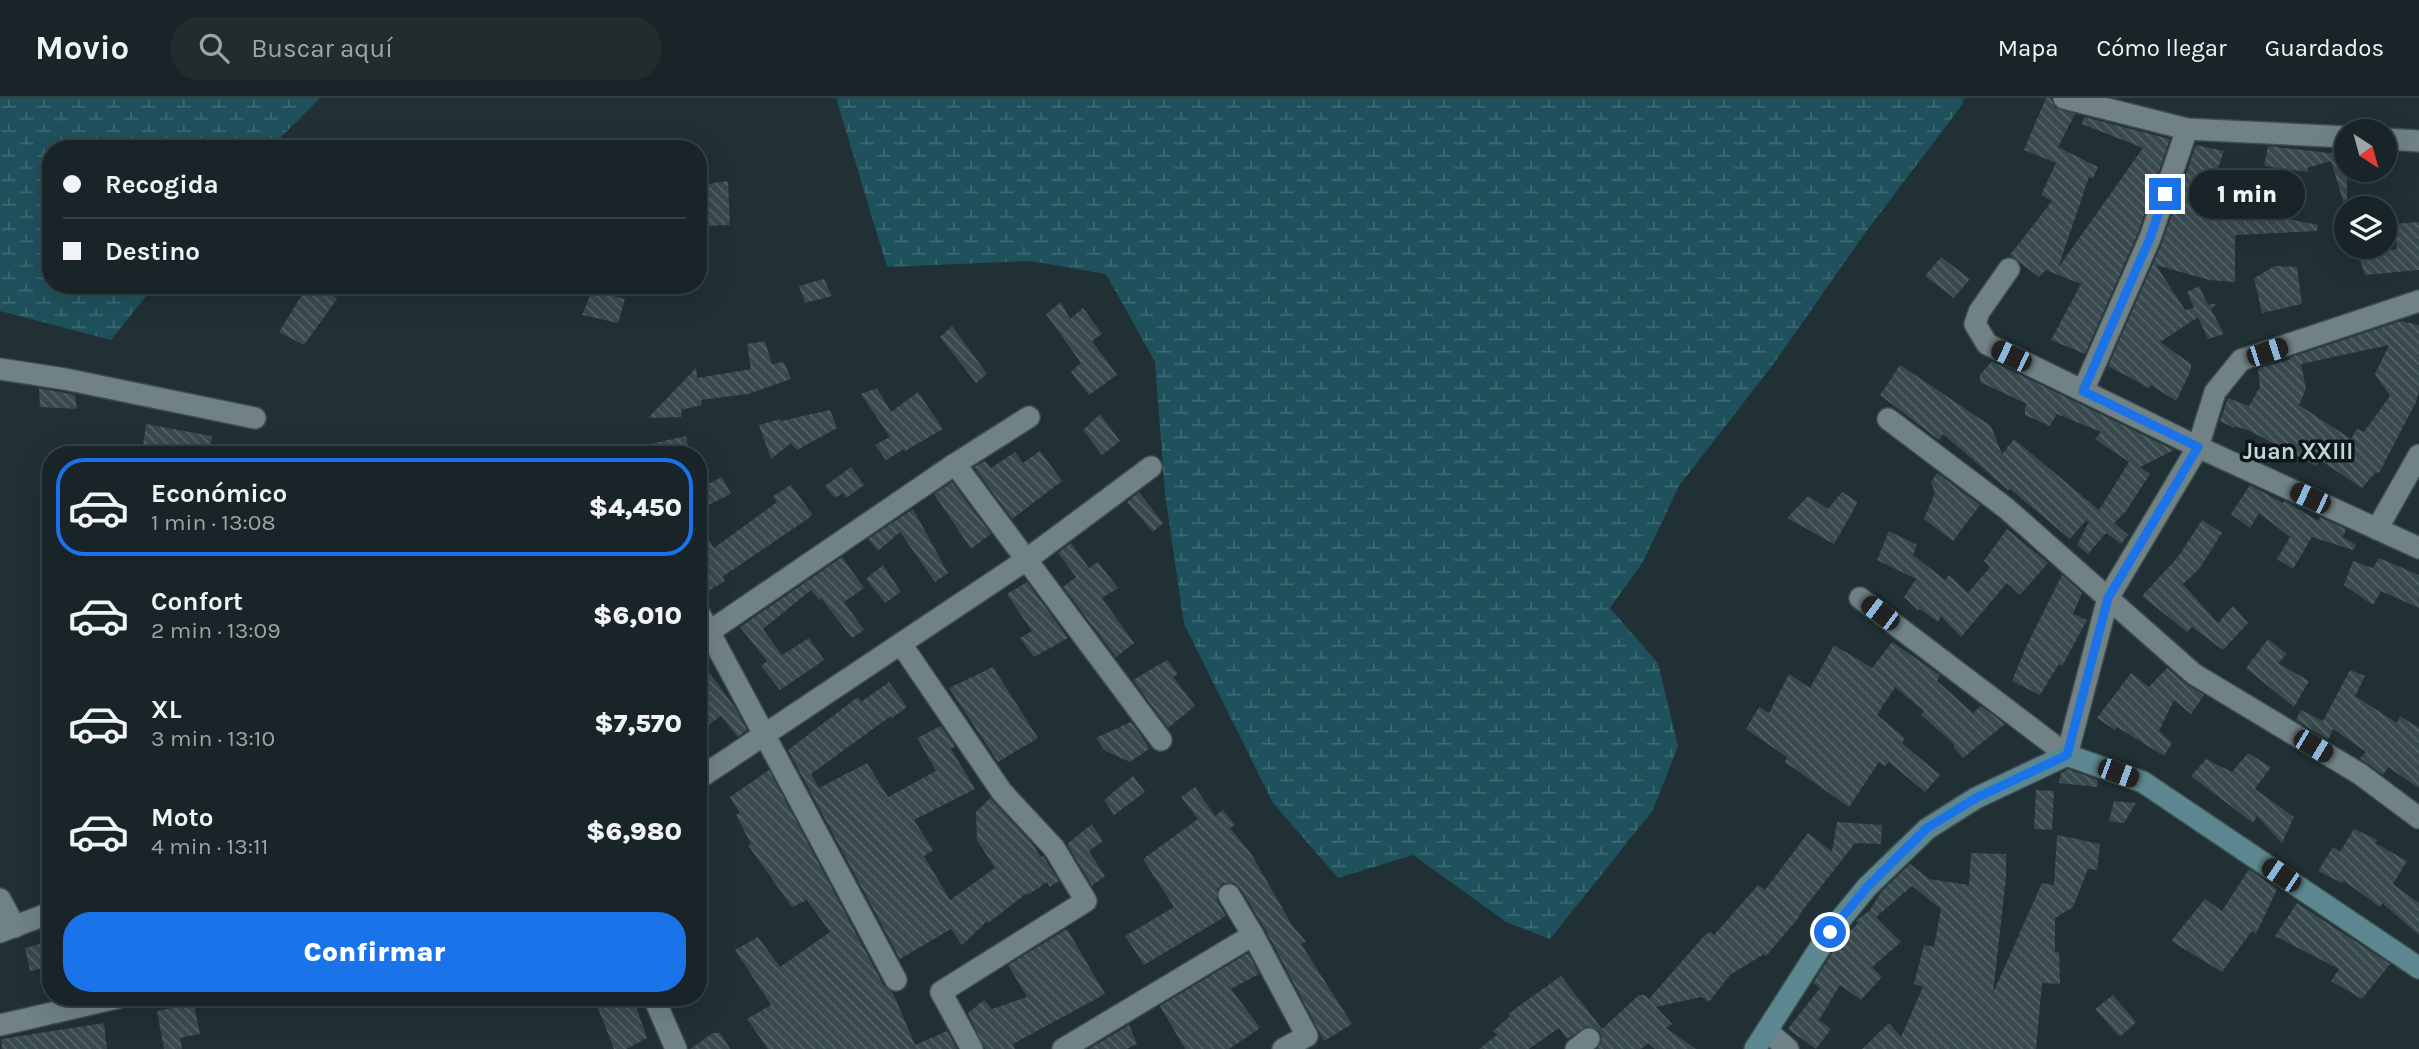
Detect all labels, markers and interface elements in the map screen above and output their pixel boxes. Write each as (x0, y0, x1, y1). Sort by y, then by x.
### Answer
search box (171, 17, 661, 80)
text: Movio (35, 29, 129, 67)
icon: search (195, 29, 233, 67)
text: Buscar aquí (251, 33, 393, 64)
text: Mapa (1998, 34, 2058, 62)
text: Cómo llegar (2096, 34, 2227, 62)
text: Guardados (2265, 34, 2384, 62)
north arrow (2334, 119, 2398, 182)
map controls (2334, 119, 2397, 259)
text: Recogida (105, 169, 219, 200)
callout: 1 min (2190, 170, 2305, 218)
route end (2149, 178, 2181, 210)
text: 1 min (2217, 181, 2277, 208)
button: layers (2334, 196, 2397, 259)
text: Destino (105, 236, 200, 267)
car (2244, 336, 2291, 368)
car (1988, 337, 2035, 375)
district label: Juan XXIII (2243, 438, 2353, 465)
icon: car (67, 476, 130, 539)
text: Económico (151, 478, 287, 509)
car (2287, 480, 2334, 516)
text: $4,450 (589, 492, 682, 523)
text: 1 min · 13:08 (151, 509, 276, 536)
icon: car (67, 584, 130, 647)
text: Confort (151, 586, 243, 617)
car (1857, 592, 1904, 634)
text: $6,010 (593, 600, 682, 631)
text: 2 min · 13:09 (151, 617, 281, 644)
icon: car (67, 692, 130, 755)
text: XL (151, 694, 182, 725)
text: $7,570 (594, 708, 682, 739)
text: 3 min · 13:10 (151, 725, 275, 752)
car (2290, 726, 2337, 766)
car (2095, 756, 2142, 790)
icon: car (67, 800, 130, 863)
text: Moto (151, 802, 213, 833)
text: $6,980 (586, 816, 682, 847)
text: 4 min · 13:11 (151, 833, 268, 860)
car (2258, 855, 2305, 895)
button: Confirmar (63, 912, 686, 992)
route start (1814, 916, 1846, 948)

